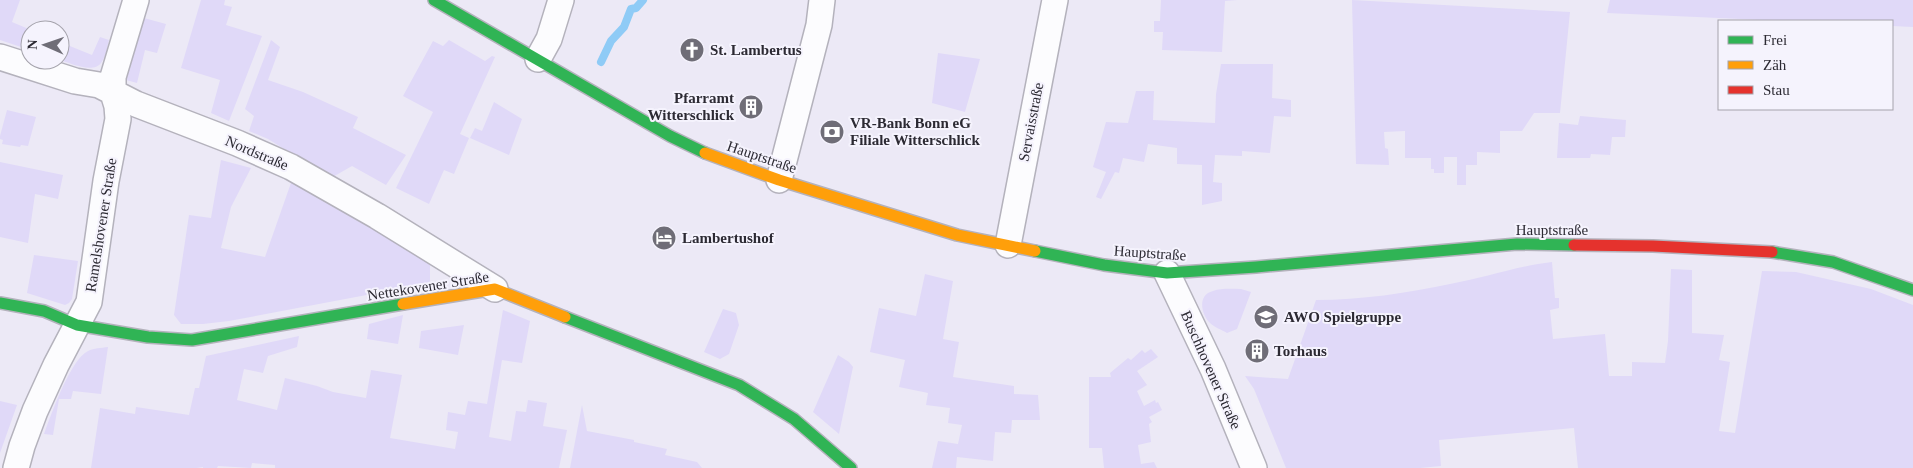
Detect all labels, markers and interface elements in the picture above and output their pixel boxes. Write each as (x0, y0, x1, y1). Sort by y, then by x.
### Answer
north arrow (20, 20, 70, 70)
legend (1718, 20, 1893, 110)
text: Frei (1763, 32, 1787, 48)
church icon: St. Lambertus (679, 37, 705, 63)
text: N (25, 39, 40, 50)
place label: St. Lambertus (710, 42, 802, 58)
text: Zäh (1763, 57, 1787, 73)
street label: Servaisstraße (1016, 81, 1047, 163)
text: Stau (1763, 82, 1790, 98)
place label: Pfarramt Witterschlick (648, 90, 735, 123)
building icon: Pfarramt Witterschlick (738, 94, 764, 120)
place label: VR-Bank Bonn eG Filiale Witterschlick (850, 115, 981, 148)
bank icon: VR-Bank Bonn eG Filiale Witterschlick (819, 119, 845, 145)
street label: Nordstraße (223, 133, 291, 174)
street label: Hauptstraße (725, 138, 799, 176)
street label: Ramelshovener Straße (83, 157, 120, 293)
street label: Hauptstraße (1516, 222, 1589, 238)
hotel icon: Lambertushof (651, 225, 677, 251)
place label: Lambertushof (682, 230, 775, 246)
street label: Hauptstraße (1113, 242, 1187, 264)
street label: Nettekovener Straße (366, 268, 490, 304)
school or university icon: AWO Spielgruppe (1253, 304, 1279, 330)
street label: Buschhovener Straße (1178, 308, 1244, 432)
place label: AWO Spielgruppe (1284, 309, 1401, 325)
building icon: Torhaus (1244, 338, 1270, 364)
place label: Torhaus (1274, 343, 1327, 359)

